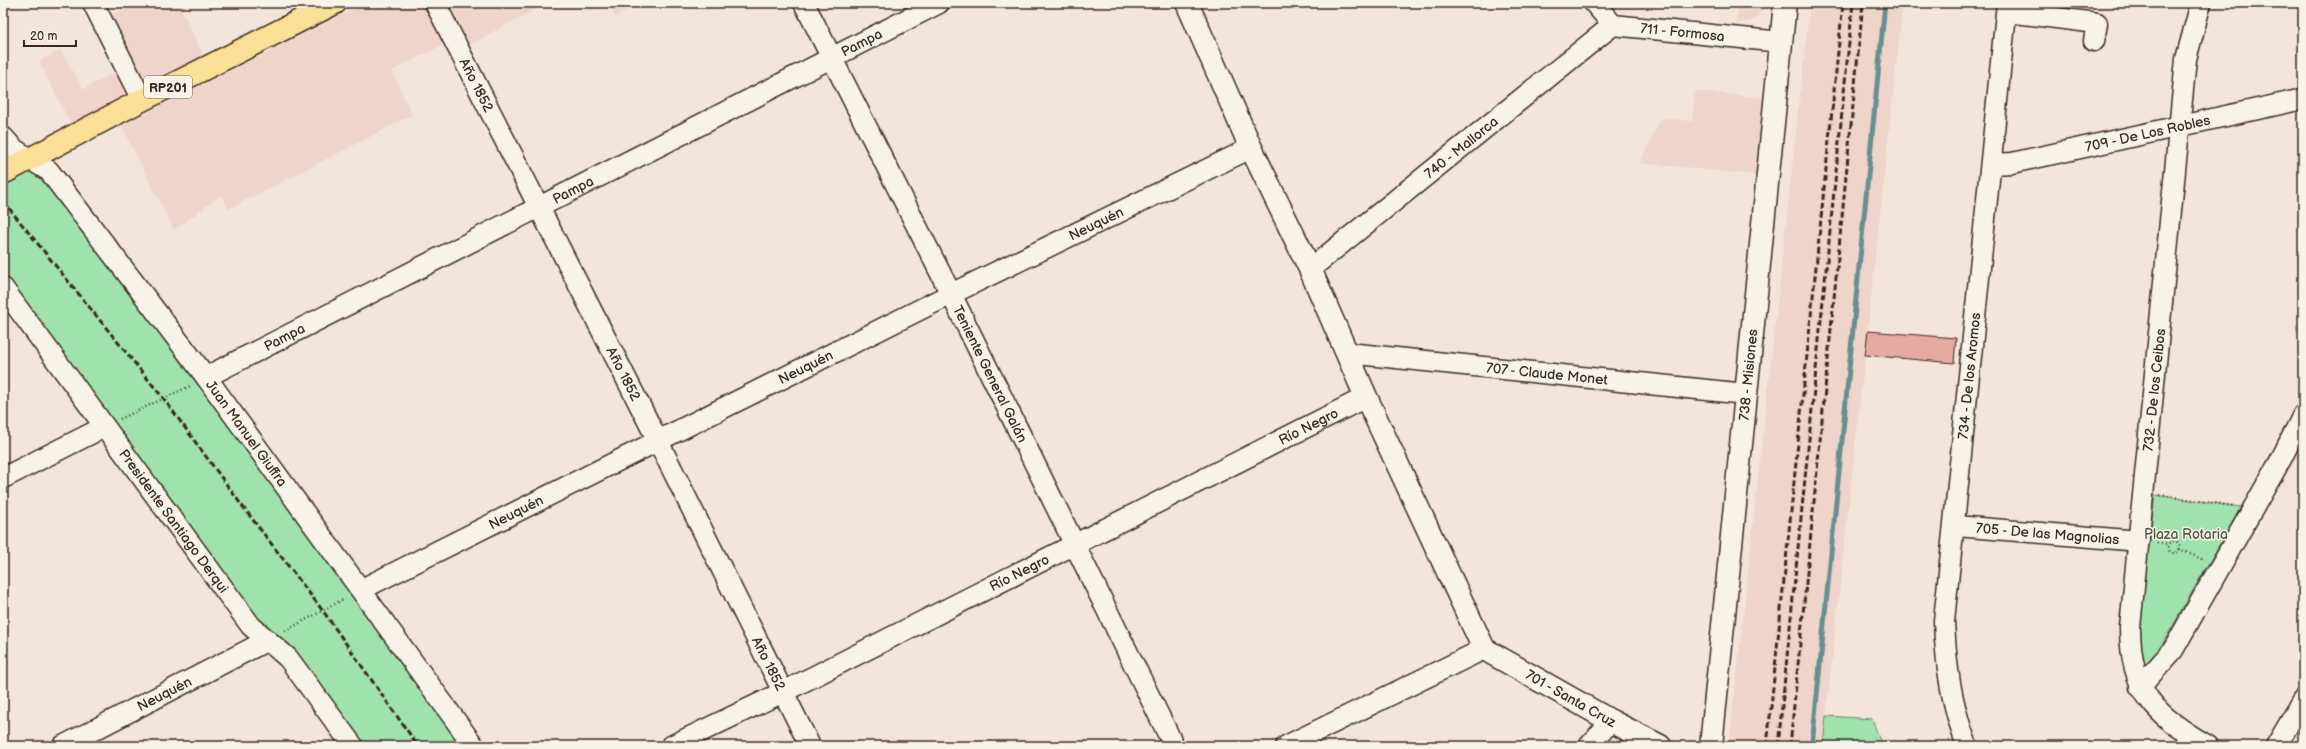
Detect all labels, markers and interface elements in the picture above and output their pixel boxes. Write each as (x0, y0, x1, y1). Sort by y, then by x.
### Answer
street label: 711 - Formosa (1640, 20, 1726, 45)
scale bar (24, 22, 76, 48)
street label: Pampa (838, 25, 885, 60)
text: 20 m (30, 29, 57, 44)
street label: Año 1852 (456, 55, 497, 116)
road number: RP201 (144, 76, 192, 98)
street label: 709 - De Los Robles (2084, 112, 2212, 156)
street label: 740 - Mallorca (1421, 113, 1502, 182)
street label: Pampa (550, 173, 597, 208)
street label: Neuquén (1066, 203, 1127, 244)
street label: Teniente General Galán (949, 303, 1031, 445)
street label: 734 - De los Aromos (1955, 312, 1984, 440)
street label: Pampa (261, 320, 308, 355)
street label: 738 - Misiones (1735, 328, 1761, 421)
street label: 732 - De los Ceibos (2140, 328, 2169, 452)
street label: Año 1852 (603, 344, 644, 404)
street label: Neuquén (776, 346, 836, 388)
street label: 707 - Claude Monet (1485, 359, 1609, 389)
street label: Juan Manuel Giuffra (202, 377, 291, 490)
street label: Río Negro (1276, 404, 1341, 449)
street label: Presidente Santiago Derqui (115, 446, 232, 597)
street label: Neuquén (486, 492, 546, 533)
street label: 705 - De las Magnolias (1975, 520, 2120, 548)
park label: Plaza Rotaria (2144, 526, 2228, 543)
street label: Río Negro (987, 551, 1052, 595)
street label: Año 1852 (748, 634, 789, 694)
street label: 701 - Santa Cruz (1522, 666, 1619, 731)
street label: Neuquén (134, 673, 195, 715)

